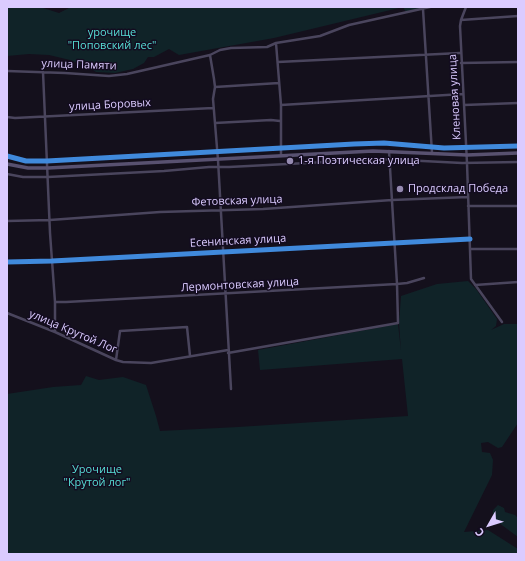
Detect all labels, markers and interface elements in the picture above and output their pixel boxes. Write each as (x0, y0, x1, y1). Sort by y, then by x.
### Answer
park label: урочище "Поповский лес" (68, 26, 156, 52)
street label: Кленовая улица (446, 54, 464, 140)
street label: улица Памяти (41, 57, 117, 73)
street label: улица Боровых (69, 96, 151, 114)
place label: 1-я Поэтическая улица (298, 154, 420, 168)
marker: 1-я Поэтическая улица (285, 156, 295, 166)
place label: Продсклад Победа (408, 182, 508, 196)
marker: Продсклад Победа (395, 184, 405, 194)
street label: Фетовская улица (191, 193, 283, 209)
street label: Есенинская улица (190, 232, 286, 250)
street label: Лермонтовская улица (181, 275, 299, 295)
street label: улица Крутой Лог (27, 307, 119, 357)
park label: Урочище "Крутой лог" (63, 463, 131, 489)
north arrow (469, 505, 509, 545)
text: С (471, 525, 487, 540)

